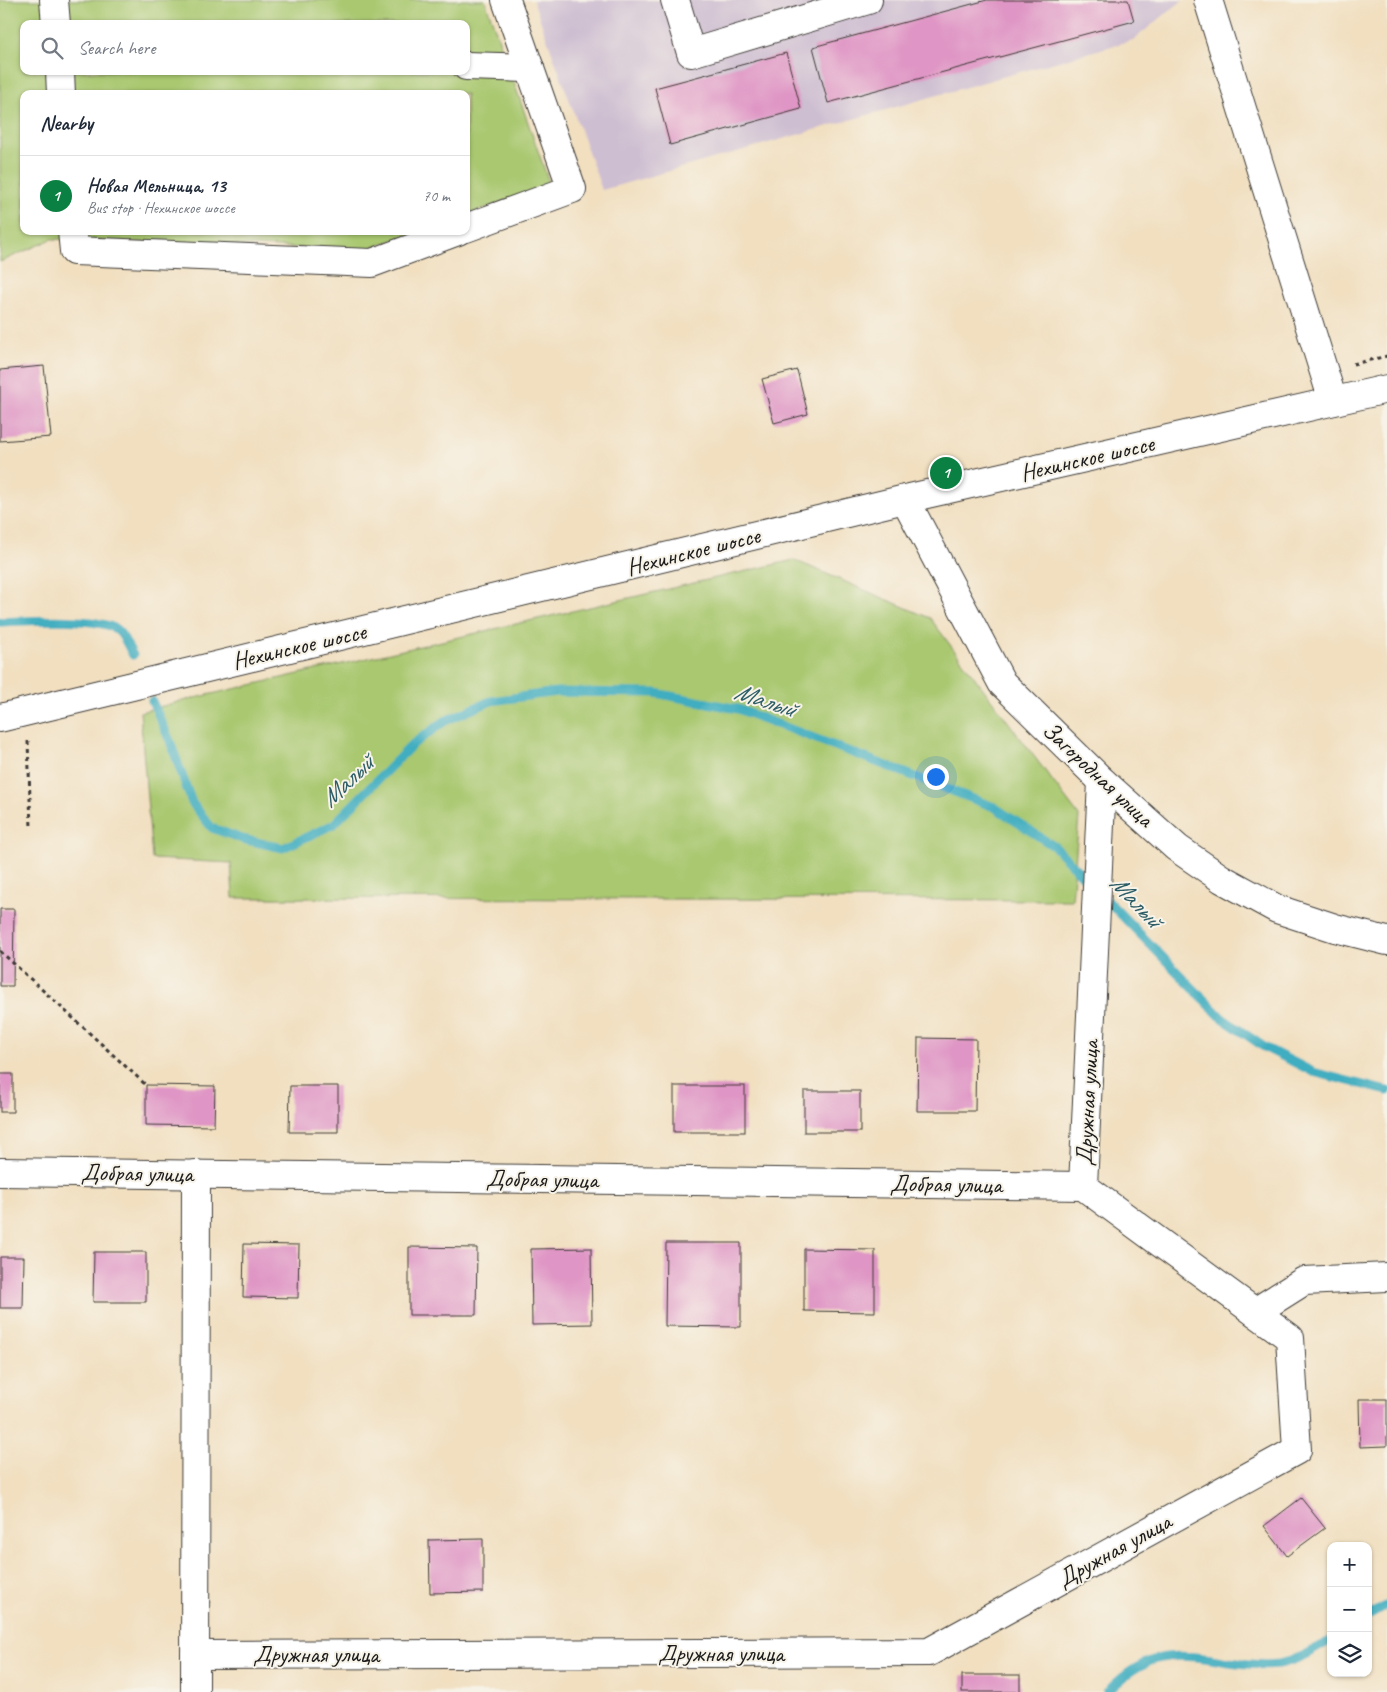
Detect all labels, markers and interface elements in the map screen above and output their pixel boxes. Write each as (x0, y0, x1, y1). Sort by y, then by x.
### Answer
search box (20, 20, 470, 75)
icon: search (38, 34, 66, 62)
text: Search here (78, 36, 155, 60)
text: Nearby (40, 110, 93, 136)
text: Новая Мельница, 13 (87, 174, 226, 198)
text: 1 (52, 186, 60, 206)
text: 70 m (423, 186, 450, 206)
text: Bus stop · Нехинское шоссе (87, 198, 235, 218)
street label: Нехинское шоссе (1017, 428, 1159, 488)
pin: 1 (930, 454, 962, 492)
street label: Нехинское шоссе (623, 519, 765, 582)
street label: Нехинское шоссе (229, 616, 371, 676)
water label: Малый (730, 675, 804, 726)
street label: Загородная улица (1036, 715, 1161, 834)
water label: Малый (314, 745, 384, 814)
your location (923, 764, 949, 790)
water label: Малый (1103, 868, 1172, 938)
street label: Дружная улица (1069, 1037, 1105, 1167)
street label: Добрая улица (81, 1157, 195, 1189)
street label: Добрая улица (486, 1163, 600, 1195)
street label: Добрая улица (890, 1168, 1004, 1200)
street label: Дружная улица (1052, 1505, 1178, 1594)
map controls (1327, 1542, 1372, 1677)
button: + (1327, 1542, 1372, 1587)
button: − (1327, 1587, 1372, 1632)
button: layers (1327, 1632, 1372, 1677)
street label: Дружная улица (658, 1638, 786, 1668)
street label: Дружная улица (253, 1639, 381, 1669)

